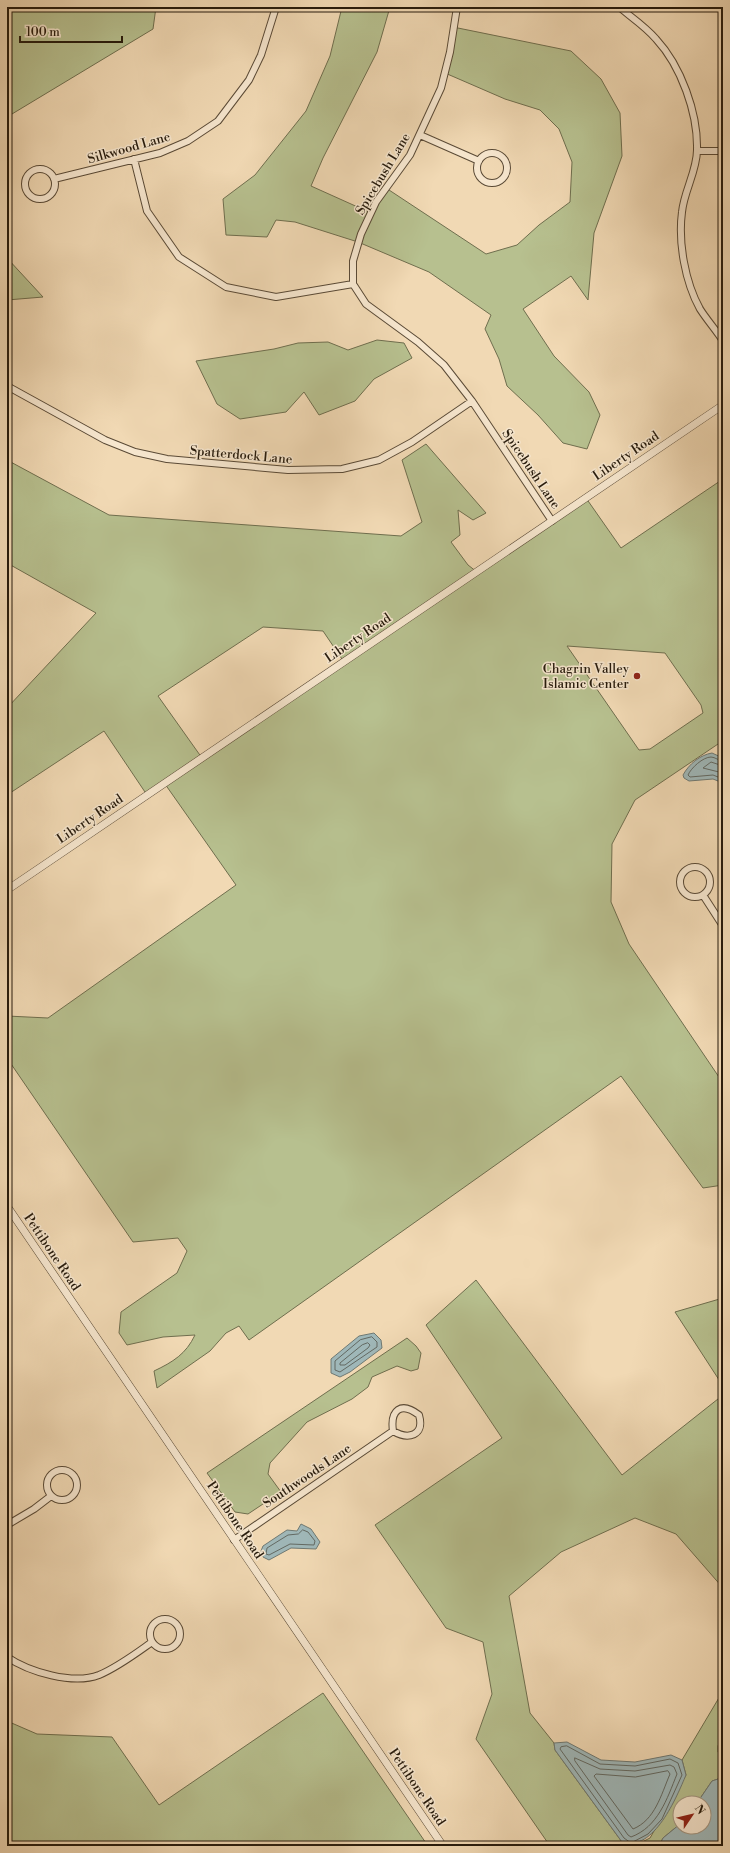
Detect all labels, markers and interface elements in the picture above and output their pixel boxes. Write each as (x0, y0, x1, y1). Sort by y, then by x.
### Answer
scale bar (20, 18, 122, 44)
text: 100 m (26, 25, 60, 40)
street label: Silkwood Lane (86, 128, 173, 167)
street label: Spicebush Lane (352, 130, 414, 218)
street label: Spicebush Lane (498, 426, 564, 512)
street label: Liberty Road (590, 428, 663, 484)
street label: Spatterdock Lane (189, 443, 293, 467)
street label: Liberty Road (322, 610, 395, 666)
place label: Chagrin Valley Islamic Center (543, 661, 630, 692)
marker: Chagrin Valley Islamic Center (632, 671, 642, 681)
street label: Liberty Road (54, 791, 127, 847)
street label: Pettibone Road (20, 1210, 84, 1294)
street label: Southwoods Lane (260, 1440, 355, 1512)
street label: Pettibone Road (203, 1478, 267, 1562)
street label: Pettibone Road (385, 1745, 449, 1829)
north arrow (672, 1795, 712, 1835)
text: N (691, 1802, 708, 1818)

